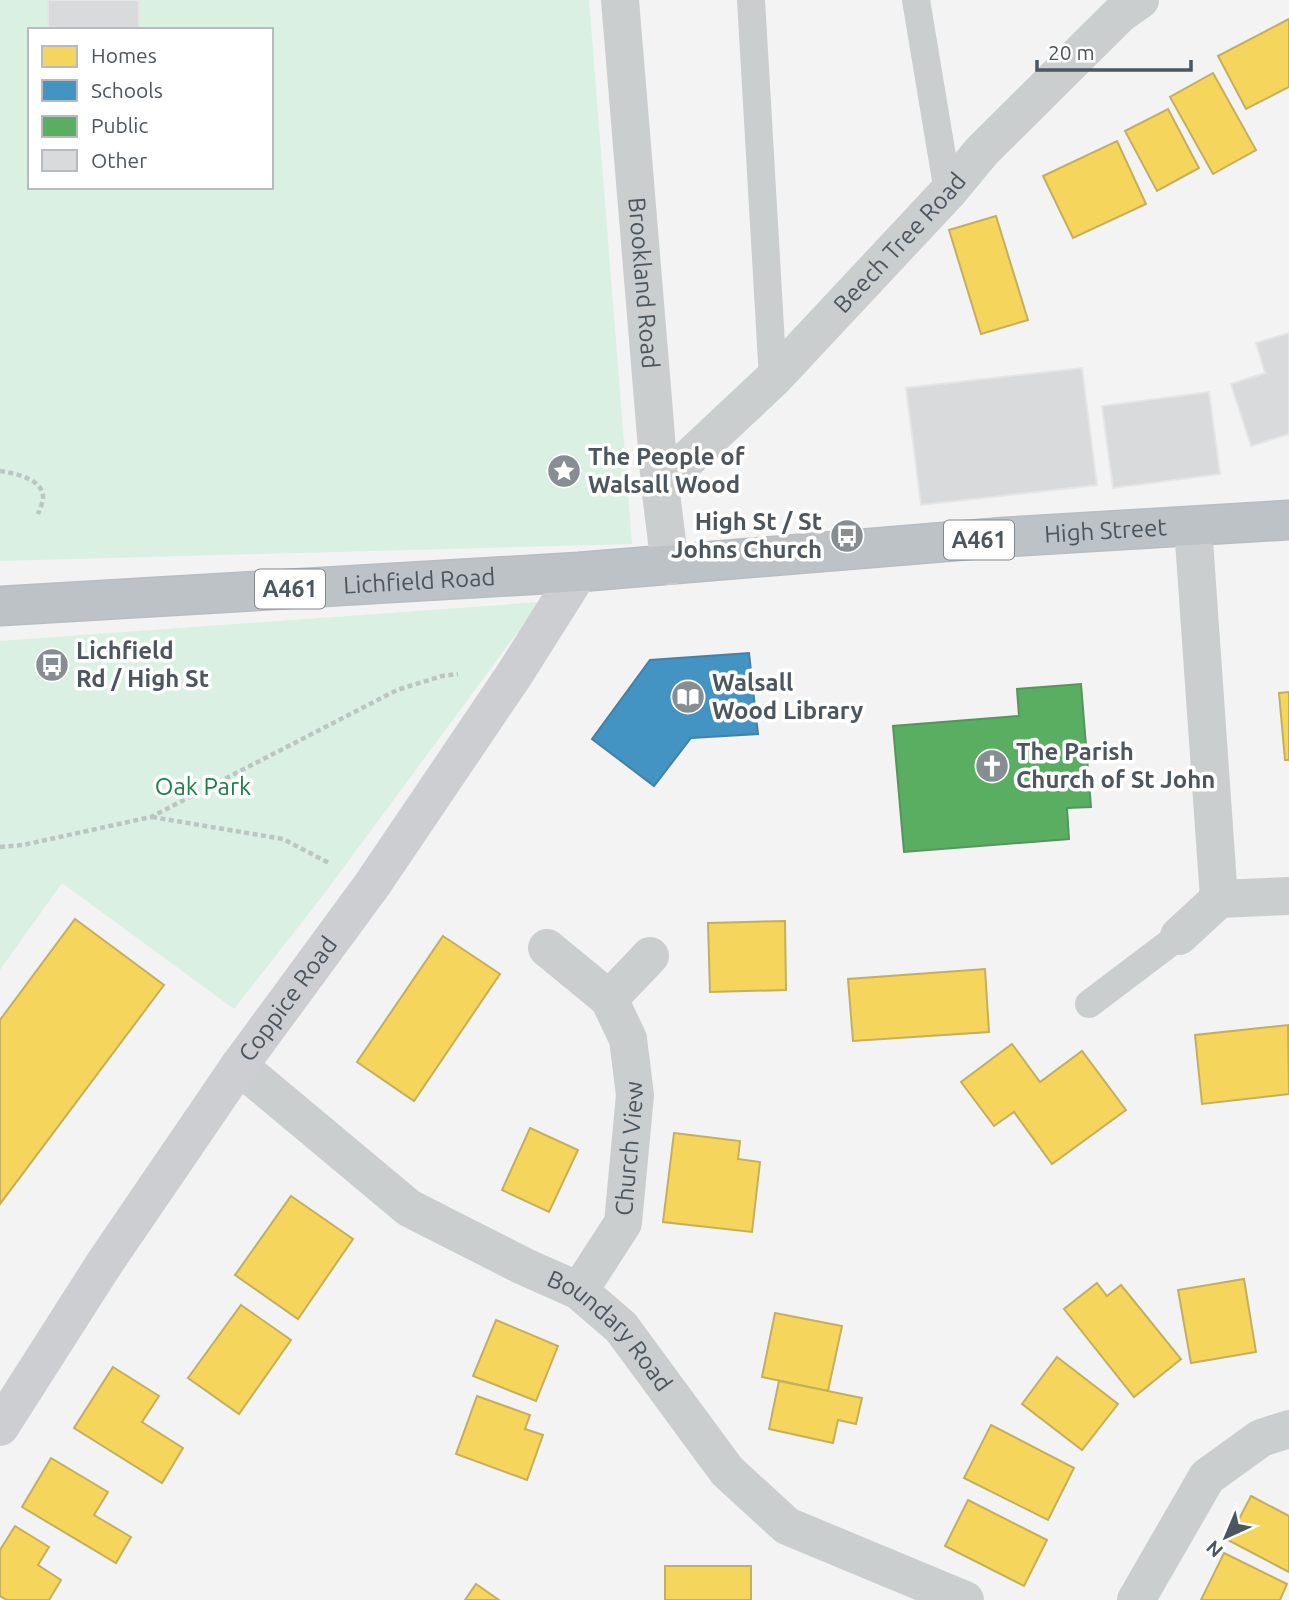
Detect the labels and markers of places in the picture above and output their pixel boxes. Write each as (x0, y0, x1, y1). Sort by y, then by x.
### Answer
place label: The People of Walsall Wood (588, 443, 746, 498)
place icon: The People of Walsall Wood (545, 452, 583, 490)
place label: High St / St Johns Church (671, 508, 822, 563)
bus stop icon: High St / St Johns Church (828, 517, 866, 555)
place label: Lichfield Rd / High St (76, 637, 209, 692)
bus stop icon: Lichfield Rd / High St (33, 646, 71, 684)
place label: Walsall Wood Library (712, 669, 863, 724)
library icon: Walsall Wood Library (669, 678, 707, 716)
place label: The Parish Church of St John (1016, 738, 1215, 793)
church icon: The Parish Church of St John (973, 747, 1011, 785)

